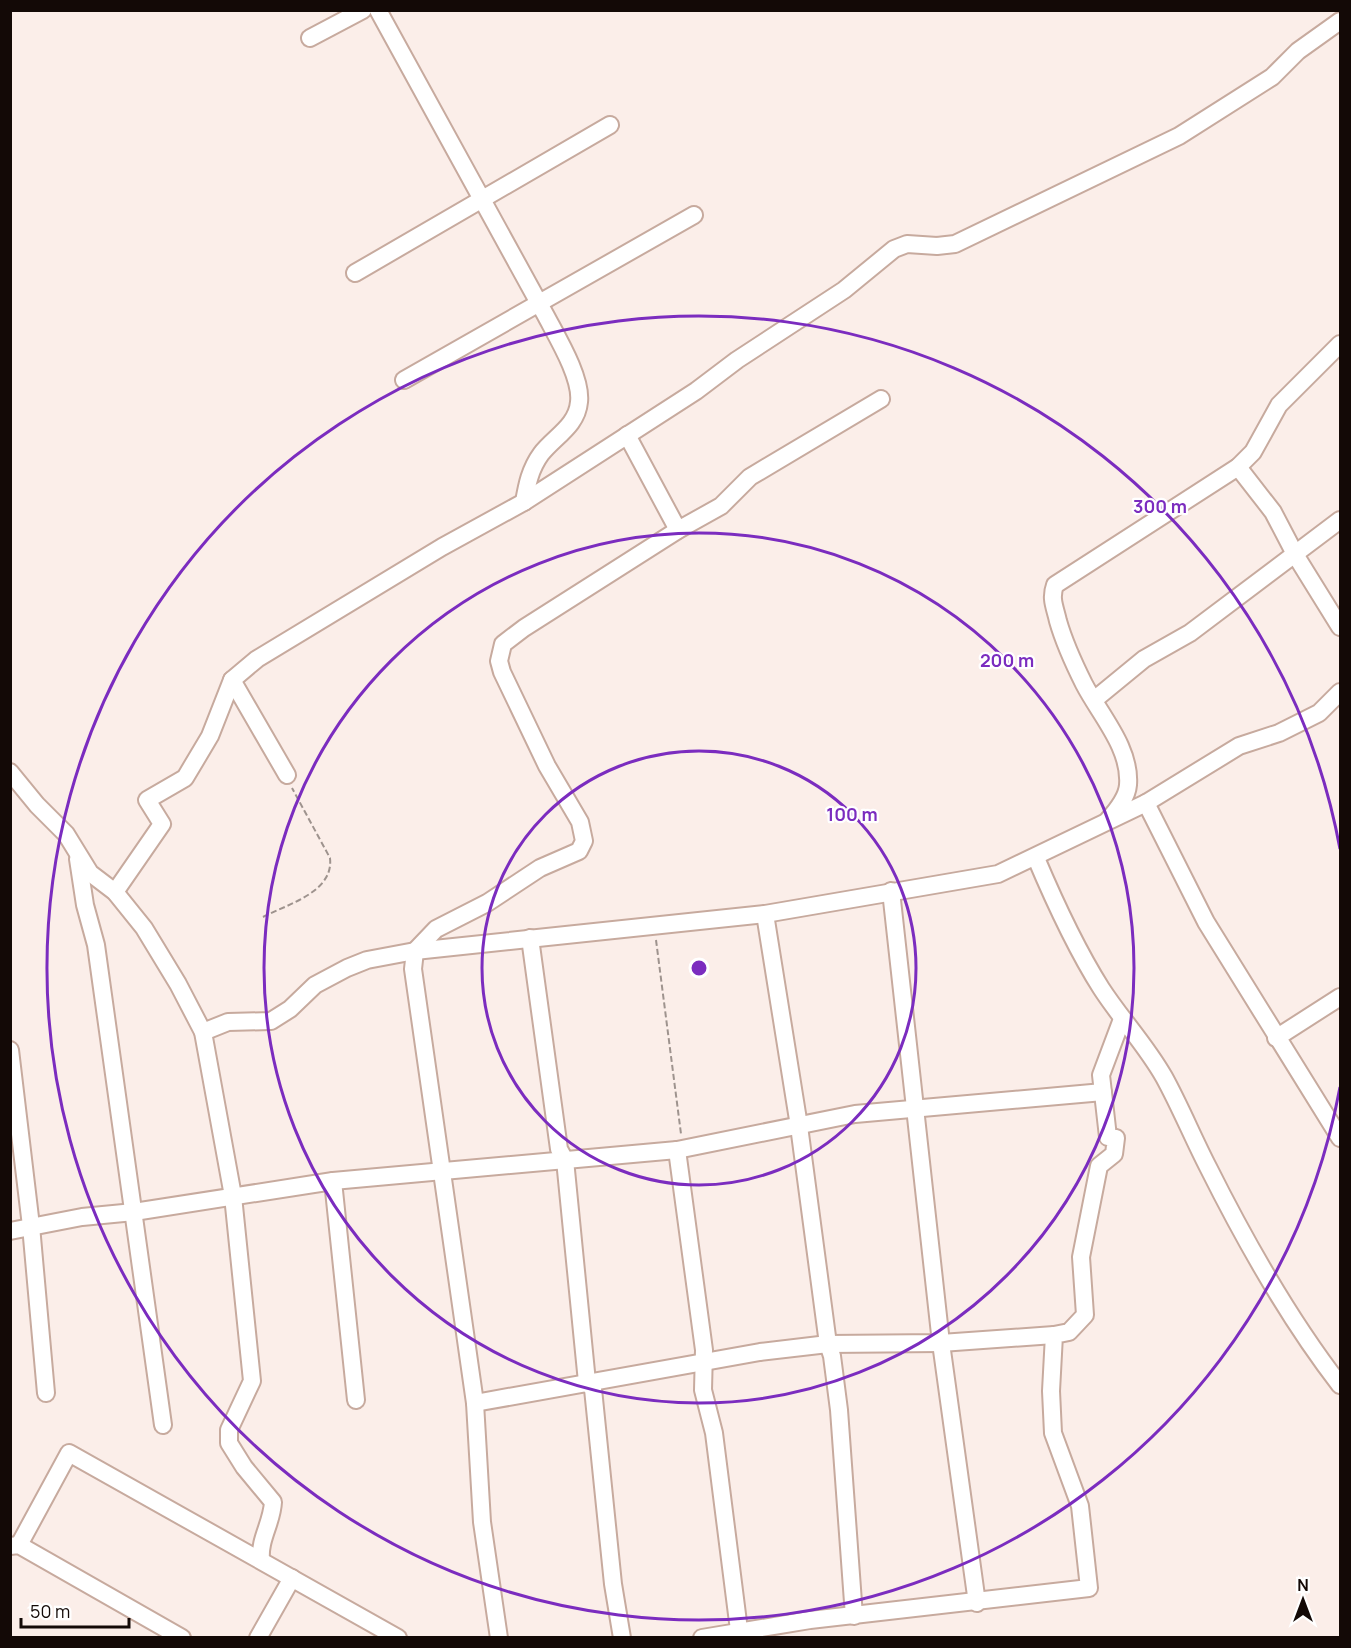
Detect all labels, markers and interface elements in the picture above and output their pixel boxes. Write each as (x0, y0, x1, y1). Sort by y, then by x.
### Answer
text: 300 m (1133, 494, 1187, 518)
text: 200 m (980, 648, 1034, 672)
text: 100 m (826, 802, 878, 826)
centre of rings (689, 958, 709, 978)
north arrow (1273, 1570, 1333, 1630)
text: N (1297, 1574, 1309, 1596)
scale bar (21, 1591, 129, 1629)
text: 50 m (30, 1599, 70, 1623)

